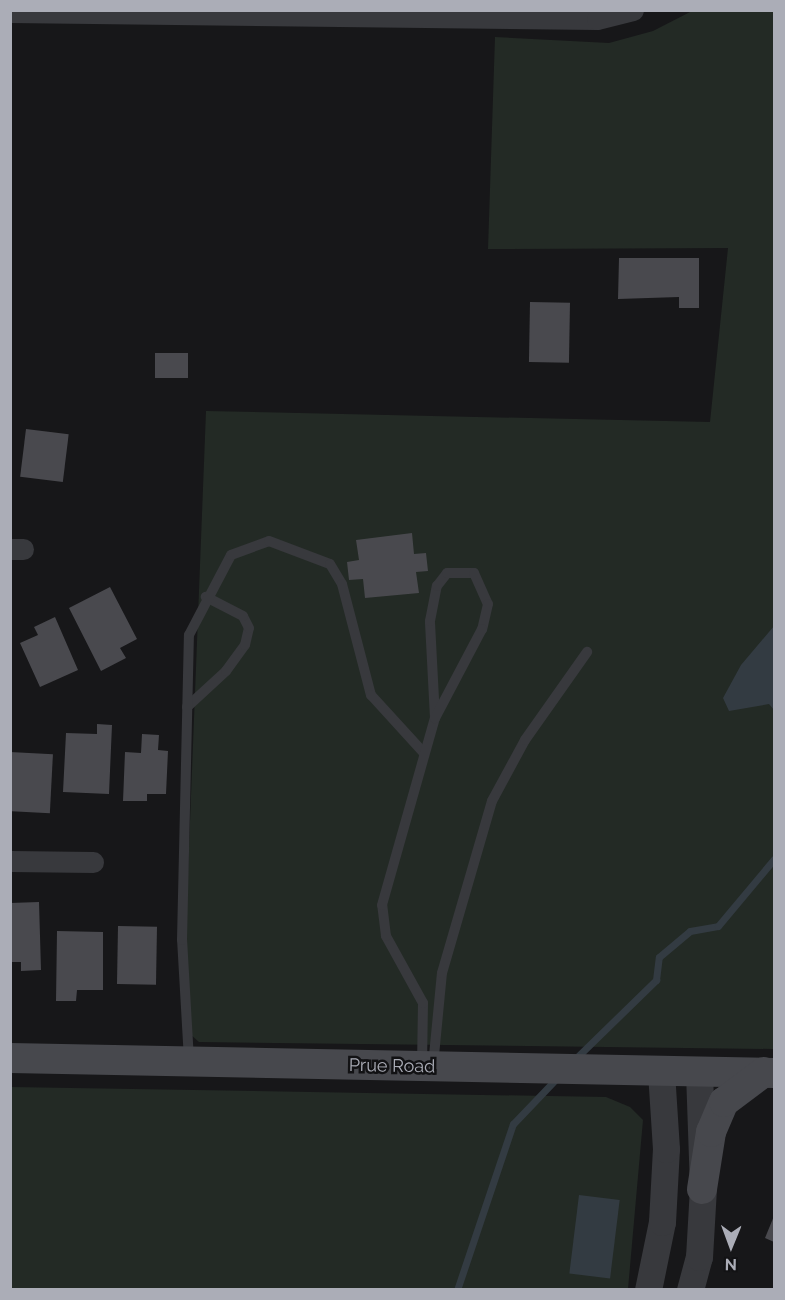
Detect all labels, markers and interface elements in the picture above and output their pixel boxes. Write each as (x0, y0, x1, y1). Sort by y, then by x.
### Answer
street label: Prue Road (349, 1054, 435, 1078)
north arrow (701, 1216, 761, 1276)
text: N (724, 1255, 737, 1274)

